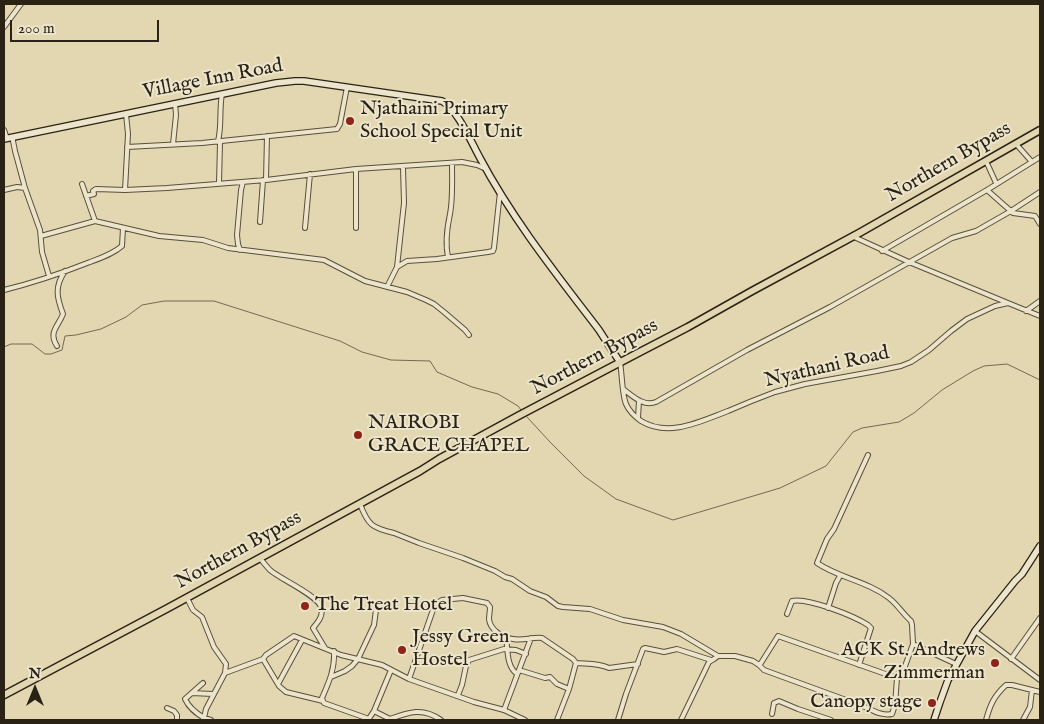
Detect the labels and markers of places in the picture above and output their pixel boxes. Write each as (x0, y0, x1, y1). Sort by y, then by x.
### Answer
place label: Njathaini Primary School Special Unit (360, 98, 523, 145)
marker: Njathaini Primary School Special Unit (344, 115, 356, 127)
place label: NAIROBI GRACE CHAPEL (368, 412, 529, 459)
marker: NAIROBI GRACE CHAPEL (352, 429, 364, 441)
place label: The Treat Hotel (315, 594, 452, 618)
marker: The Treat Hotel (299, 600, 311, 612)
place label: Jessy Green Hostel (412, 626, 509, 673)
place label: ACK St. Andrews Zimmerman (841, 639, 985, 686)
marker: Jessy Green Hostel (396, 644, 408, 656)
marker: ACK St. Andrews Zimmerman (989, 657, 1001, 669)
place label: Canopy stage (810, 691, 922, 715)
marker: Canopy stage (926, 697, 938, 709)

